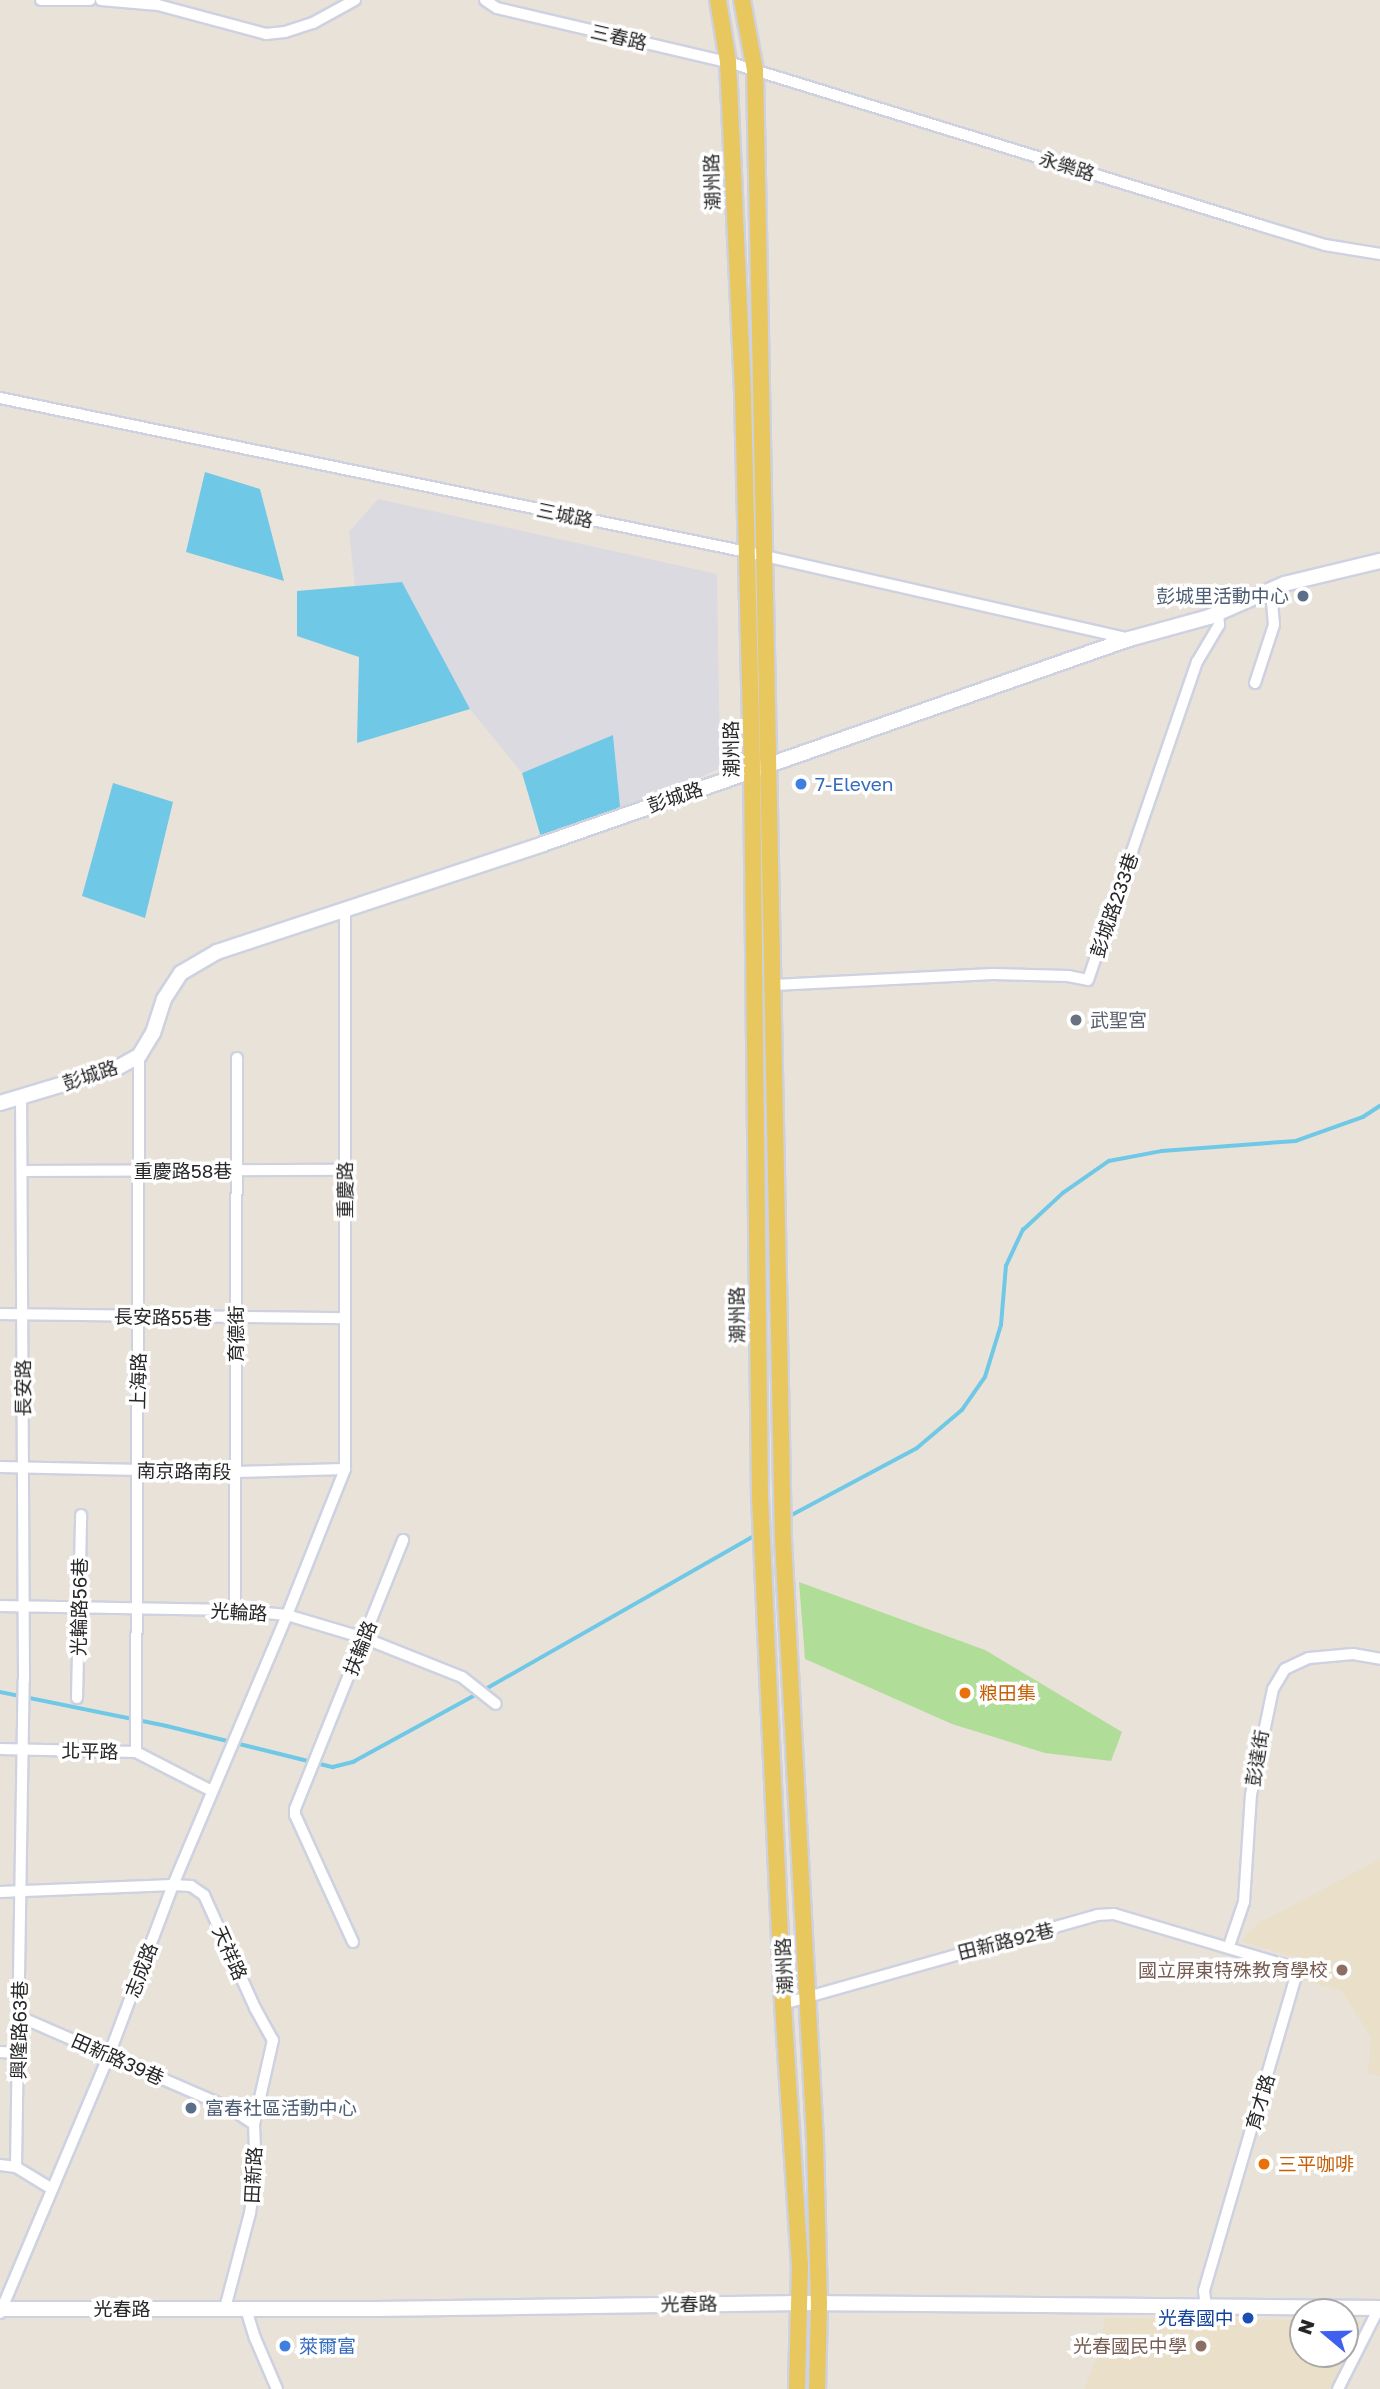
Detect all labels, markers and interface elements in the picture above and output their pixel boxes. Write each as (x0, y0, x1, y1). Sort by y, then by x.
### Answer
street label: 三春路 (589, 19, 649, 55)
street label: 永樂路 (1036, 147, 1098, 185)
street label: 潮州路 (700, 153, 724, 211)
street label: 三城路 (535, 498, 595, 532)
place label: 彭城里活動中心 (1156, 585, 1289, 607)
marker: 彭城里活動中心 (1295, 588, 1311, 604)
street label: 潮州路 (719, 720, 743, 778)
place label: 7-Eleven (815, 773, 893, 795)
marker: 7-Eleven (793, 776, 809, 792)
street label: 彭城路 (644, 777, 706, 817)
street label: 彭城路233巷 (1085, 850, 1143, 960)
place label: 武聖宮 (1090, 1009, 1147, 1031)
marker: 武聖宮 (1068, 1012, 1084, 1028)
street label: 彭城路 (59, 1055, 121, 1095)
street label: 重慶路58巷 (134, 1160, 232, 1182)
street label: 重慶路 (334, 1162, 356, 1218)
street label: 潮州路 (725, 1286, 749, 1344)
street label: 長安路55巷 (114, 1305, 212, 1329)
street label: 育德街 (225, 1306, 247, 1362)
street label: 上海路 (126, 1352, 150, 1410)
street label: 長安路 (12, 1360, 34, 1416)
street label: 南京路南段 (136, 1459, 232, 1483)
street label: 光輪路56巷 (67, 1558, 91, 1656)
street label: 光輪路 (210, 1599, 268, 1625)
street label: 扶輪路 (339, 1617, 381, 1679)
place label: 粮田集 (979, 1682, 1036, 1704)
marker: 粮田集 (957, 1685, 973, 1701)
street label: 彭達街 (1241, 1728, 1273, 1788)
street label: 北平路 (61, 1739, 119, 1763)
street label: 田新路92巷 (955, 1918, 1057, 1964)
street label: 天祥路 (208, 1922, 252, 1984)
street label: 潮州路 (771, 1937, 797, 1995)
street label: 志成路 (120, 1939, 162, 2001)
place label: 國立屏東特殊教育學校 (1138, 1959, 1328, 1981)
marker: 國立屏東特殊教育學校 (1334, 1962, 1350, 1978)
street label: 興隆路63巷 (7, 1981, 31, 2079)
street label: 田新路39巷 (68, 2029, 168, 2089)
street label: 育才路 (1241, 2071, 1279, 2133)
place label: 富春社區活動中心 (205, 2097, 357, 2119)
marker: 富春社區活動中心 (183, 2100, 199, 2116)
street label: 田新路 (240, 2146, 266, 2204)
place label: 三平咖啡 (1278, 2153, 1354, 2175)
marker: 三平咖啡 (1256, 2156, 1272, 2172)
street label: 光春路 (660, 2292, 718, 2316)
street label: 光春路 (94, 2298, 150, 2320)
north arrow (1289, 2298, 1359, 2368)
place label: 光春國中 (1158, 2307, 1234, 2329)
marker: 光春國中 (1240, 2310, 1256, 2326)
text: N (1292, 2316, 1319, 2337)
place label: 萊爾富 (299, 2335, 356, 2357)
place label: 光春國民中學 (1073, 2335, 1187, 2357)
marker: 萊爾富 (277, 2338, 293, 2354)
marker: 光春國民中學 (1193, 2338, 1209, 2354)

